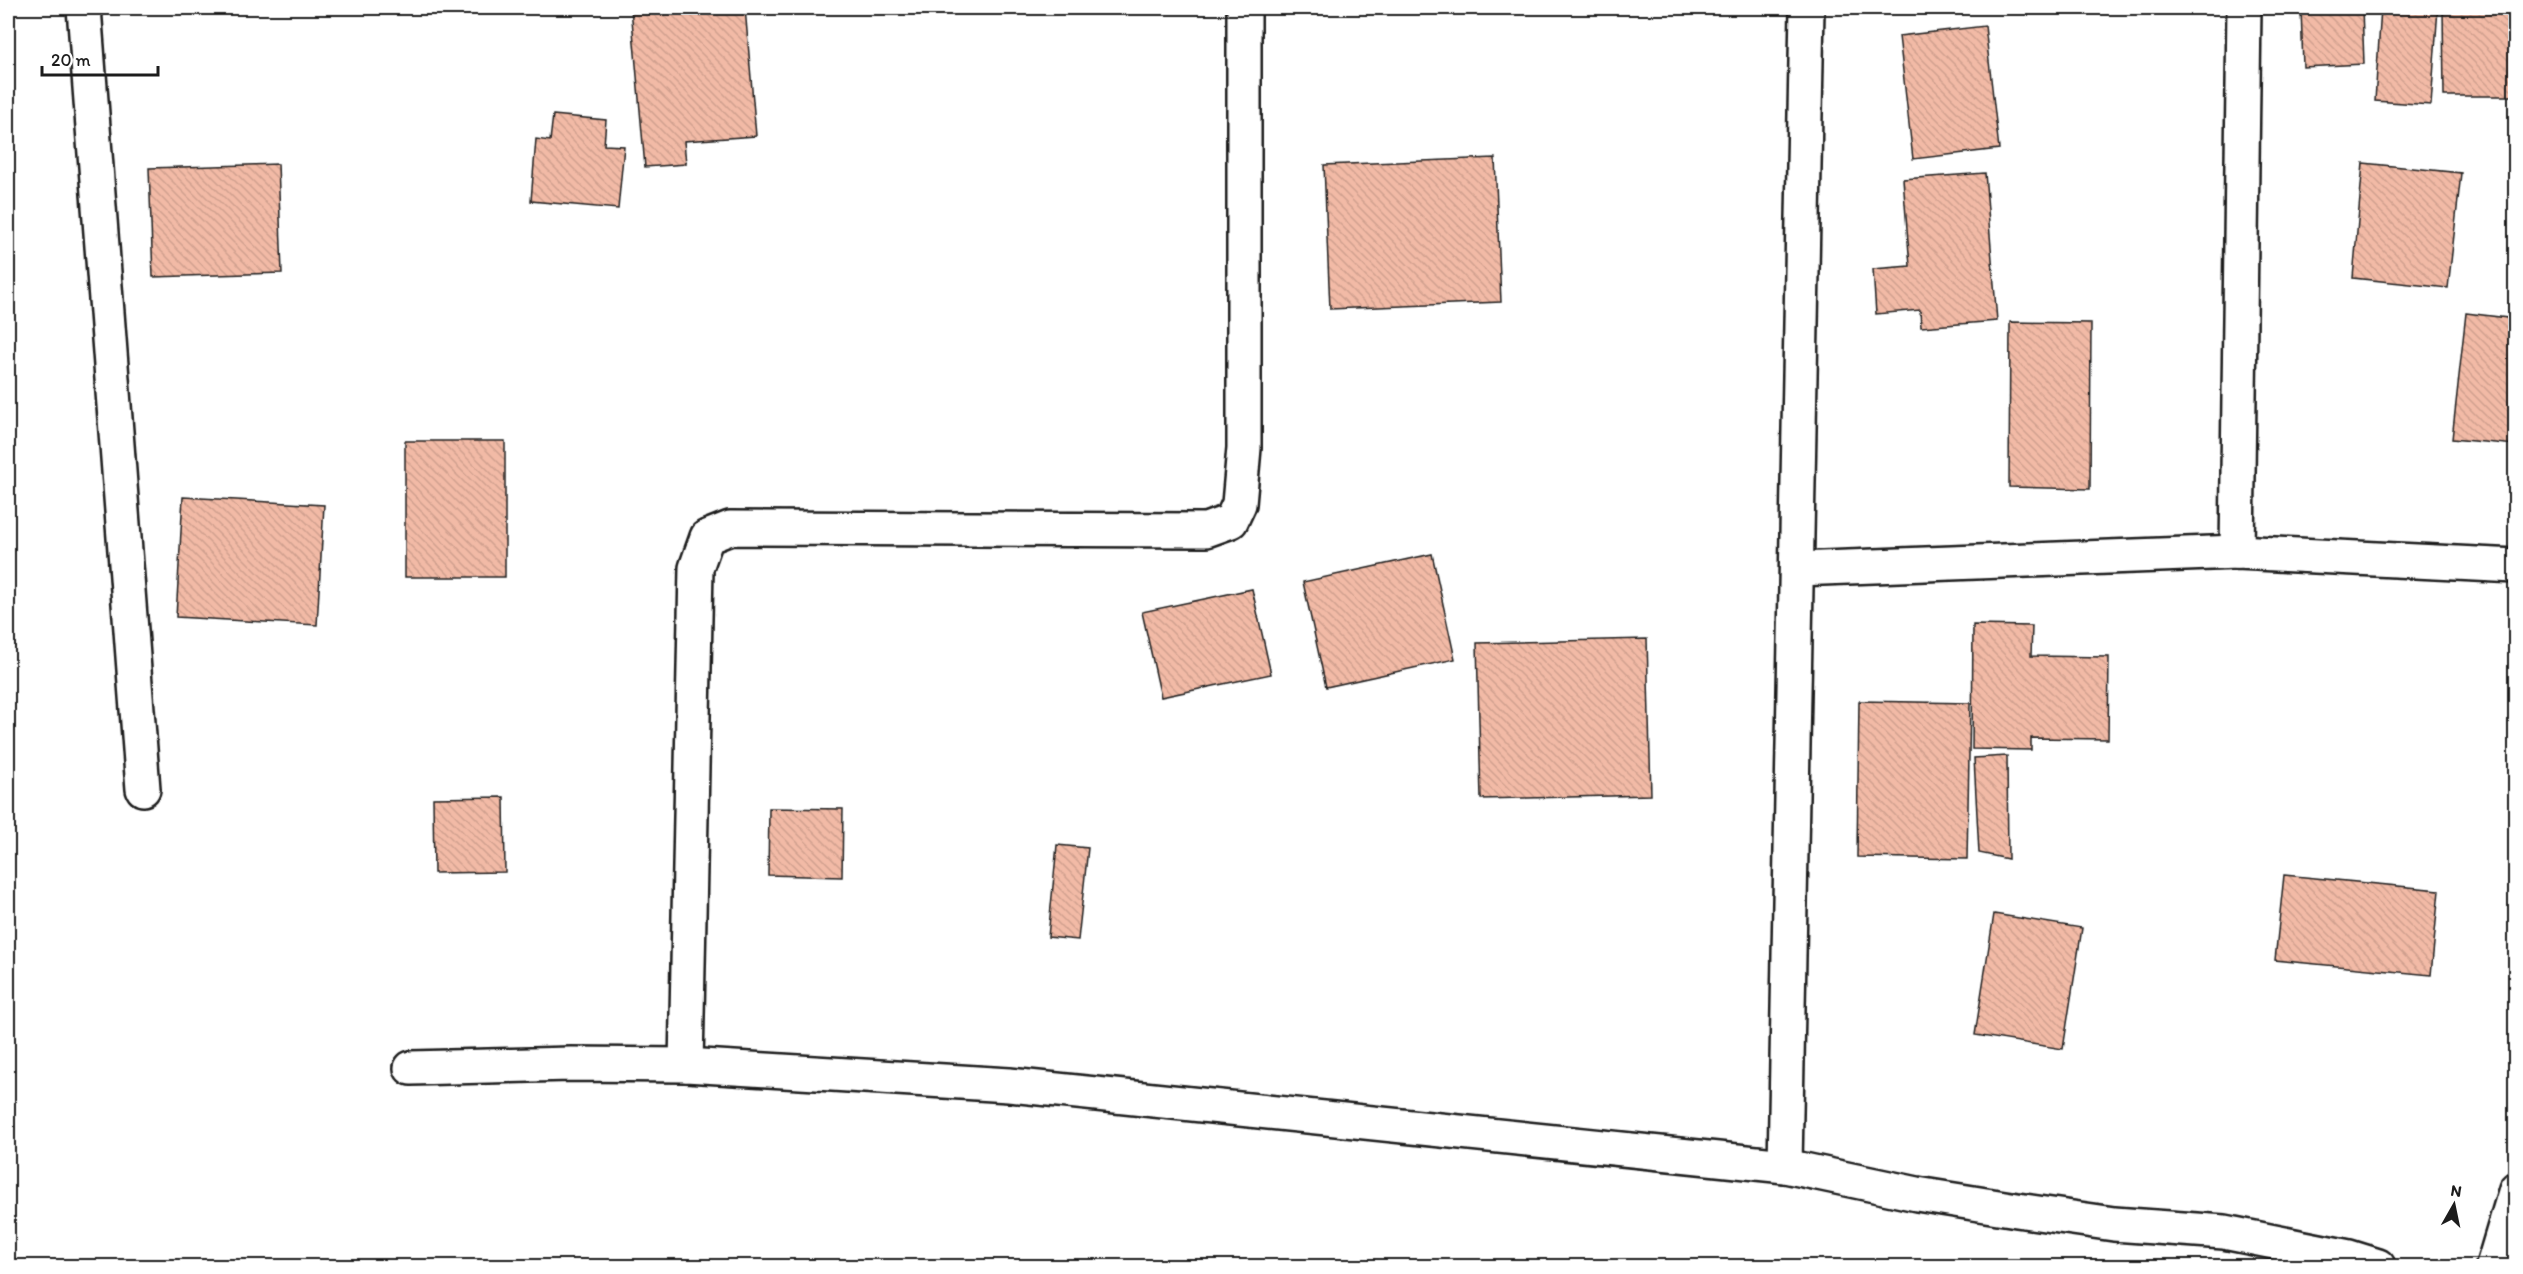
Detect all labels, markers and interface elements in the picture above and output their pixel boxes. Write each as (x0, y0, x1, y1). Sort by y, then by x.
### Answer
scale bar (42, 39, 158, 77)
text: 20 m (51, 49, 91, 71)
north arrow (2424, 1175, 2484, 1235)
text: N (2449, 1180, 2463, 1201)

